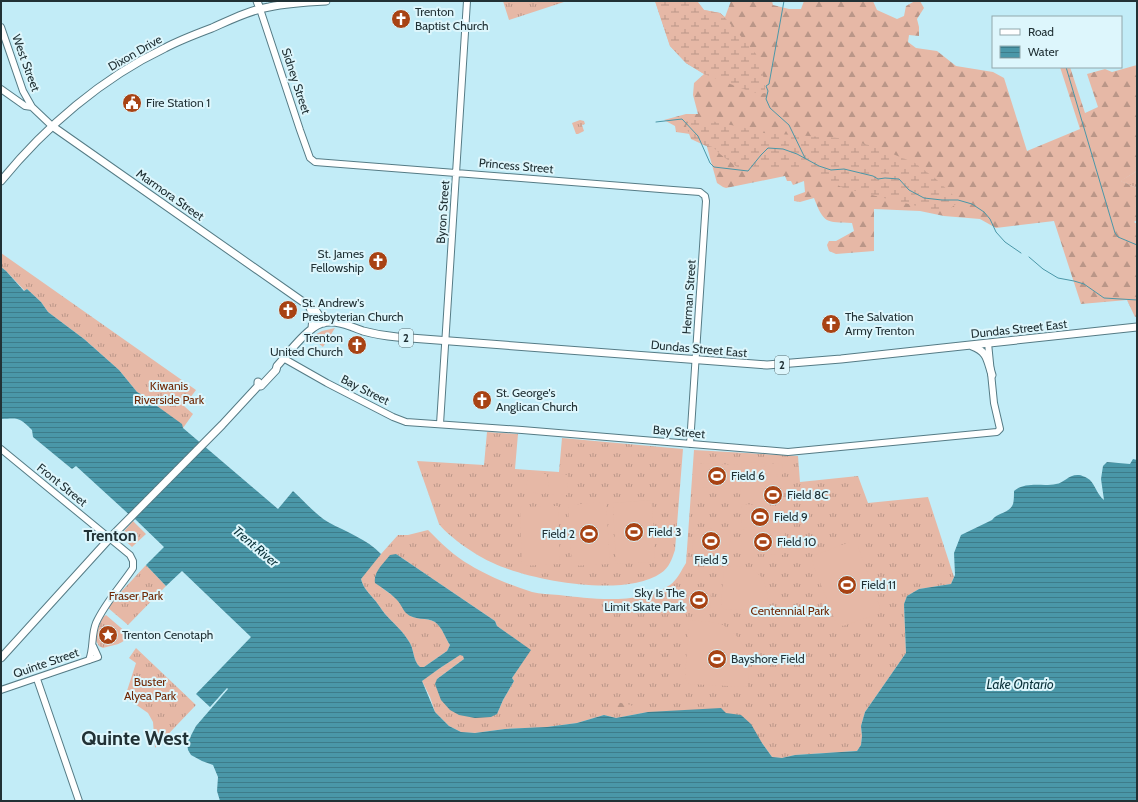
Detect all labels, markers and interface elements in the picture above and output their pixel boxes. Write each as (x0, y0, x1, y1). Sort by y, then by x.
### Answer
place label: Trenton Baptist Church (415, 4, 489, 33)
church icon: Trenton Baptist Church (390, 8, 412, 30)
legend (992, 16, 1122, 68)
text: Road (1028, 24, 1054, 39)
street label: Dixon Drive (105, 31, 164, 74)
street label: West Street (9, 32, 44, 93)
text: Water (1028, 44, 1059, 59)
street label: Sidney Street (279, 46, 314, 116)
public building icon: Fire Station 1 (121, 92, 143, 114)
place label: Fire Station 1 (146, 95, 210, 110)
street label: Princess Street (478, 155, 554, 176)
street label: Marmora Street (133, 166, 207, 223)
street label: Byron Street (433, 180, 452, 244)
place label: St. James Fellowship (311, 246, 364, 275)
church icon: St. James Fellowship (367, 250, 389, 272)
street label: Herman Street (678, 259, 699, 335)
place label: St. Andrew's Presbyterian Church (302, 295, 404, 324)
church icon: St. Andrew's Presbyterian Church (277, 299, 299, 321)
place label: The Salvation Army Trenton (845, 309, 915, 338)
church icon: The Salvation Army Trenton (820, 313, 842, 335)
street label: Dundas Street East (970, 316, 1068, 341)
road number: 2 (399, 329, 413, 347)
place label: Trenton United Church (270, 330, 343, 359)
church icon: Trenton United Church (346, 334, 368, 356)
street label: Dundas Street East (650, 337, 748, 360)
road number: 2 (775, 356, 789, 374)
street label: Bay Street (339, 371, 392, 408)
park label: Kiwanis Riverside Park (134, 378, 205, 407)
place label: St. George's Anglican Church (496, 385, 578, 414)
church icon: St. George's Anglican Church (471, 389, 493, 411)
street label: Bay Street (652, 422, 706, 441)
street label: Front Street (34, 460, 90, 509)
sports icon: Field 6 (706, 465, 728, 487)
place label: Field 6 (731, 468, 765, 483)
sports icon: Field 8C (762, 484, 784, 506)
place label: Field 8C (787, 487, 829, 502)
sports icon: Field 9 (749, 506, 771, 528)
place label: Field 9 (774, 509, 808, 524)
sports icon: Field 3 (623, 521, 645, 543)
water label: Trent River (230, 522, 283, 570)
sports icon: Field 2 (578, 523, 600, 545)
place label: Field 3 (648, 524, 682, 539)
district label: Trenton (83, 526, 137, 545)
place label: Field 2 (542, 526, 575, 541)
sports icon: Field 5 (700, 530, 722, 552)
sports icon: Field 10 (752, 531, 774, 553)
place label: Field 10 (777, 534, 816, 549)
place label: Field 5 (694, 552, 728, 567)
sports icon: Field 11 (836, 574, 858, 596)
place label: Field 11 (861, 577, 896, 592)
place label: Sky Is The Limit Skate Park (604, 585, 686, 614)
park label: Fraser Park (109, 588, 164, 603)
sports icon: Sky Is The Limit Skate Park (688, 589, 710, 611)
park label: Centennial Park (751, 603, 830, 618)
place icon: Trenton Cenotaph (97, 624, 119, 646)
place label: Trenton Cenotaph (122, 627, 213, 642)
street label: Quinte Street (11, 644, 81, 681)
sports icon: Bayshore Field (706, 648, 728, 670)
place label: Bayshore Field (731, 651, 805, 666)
park label: Buster Alyea Park (124, 674, 177, 703)
water label: Lake Ontario (986, 676, 1054, 692)
district label: Quinte West (81, 726, 189, 750)

